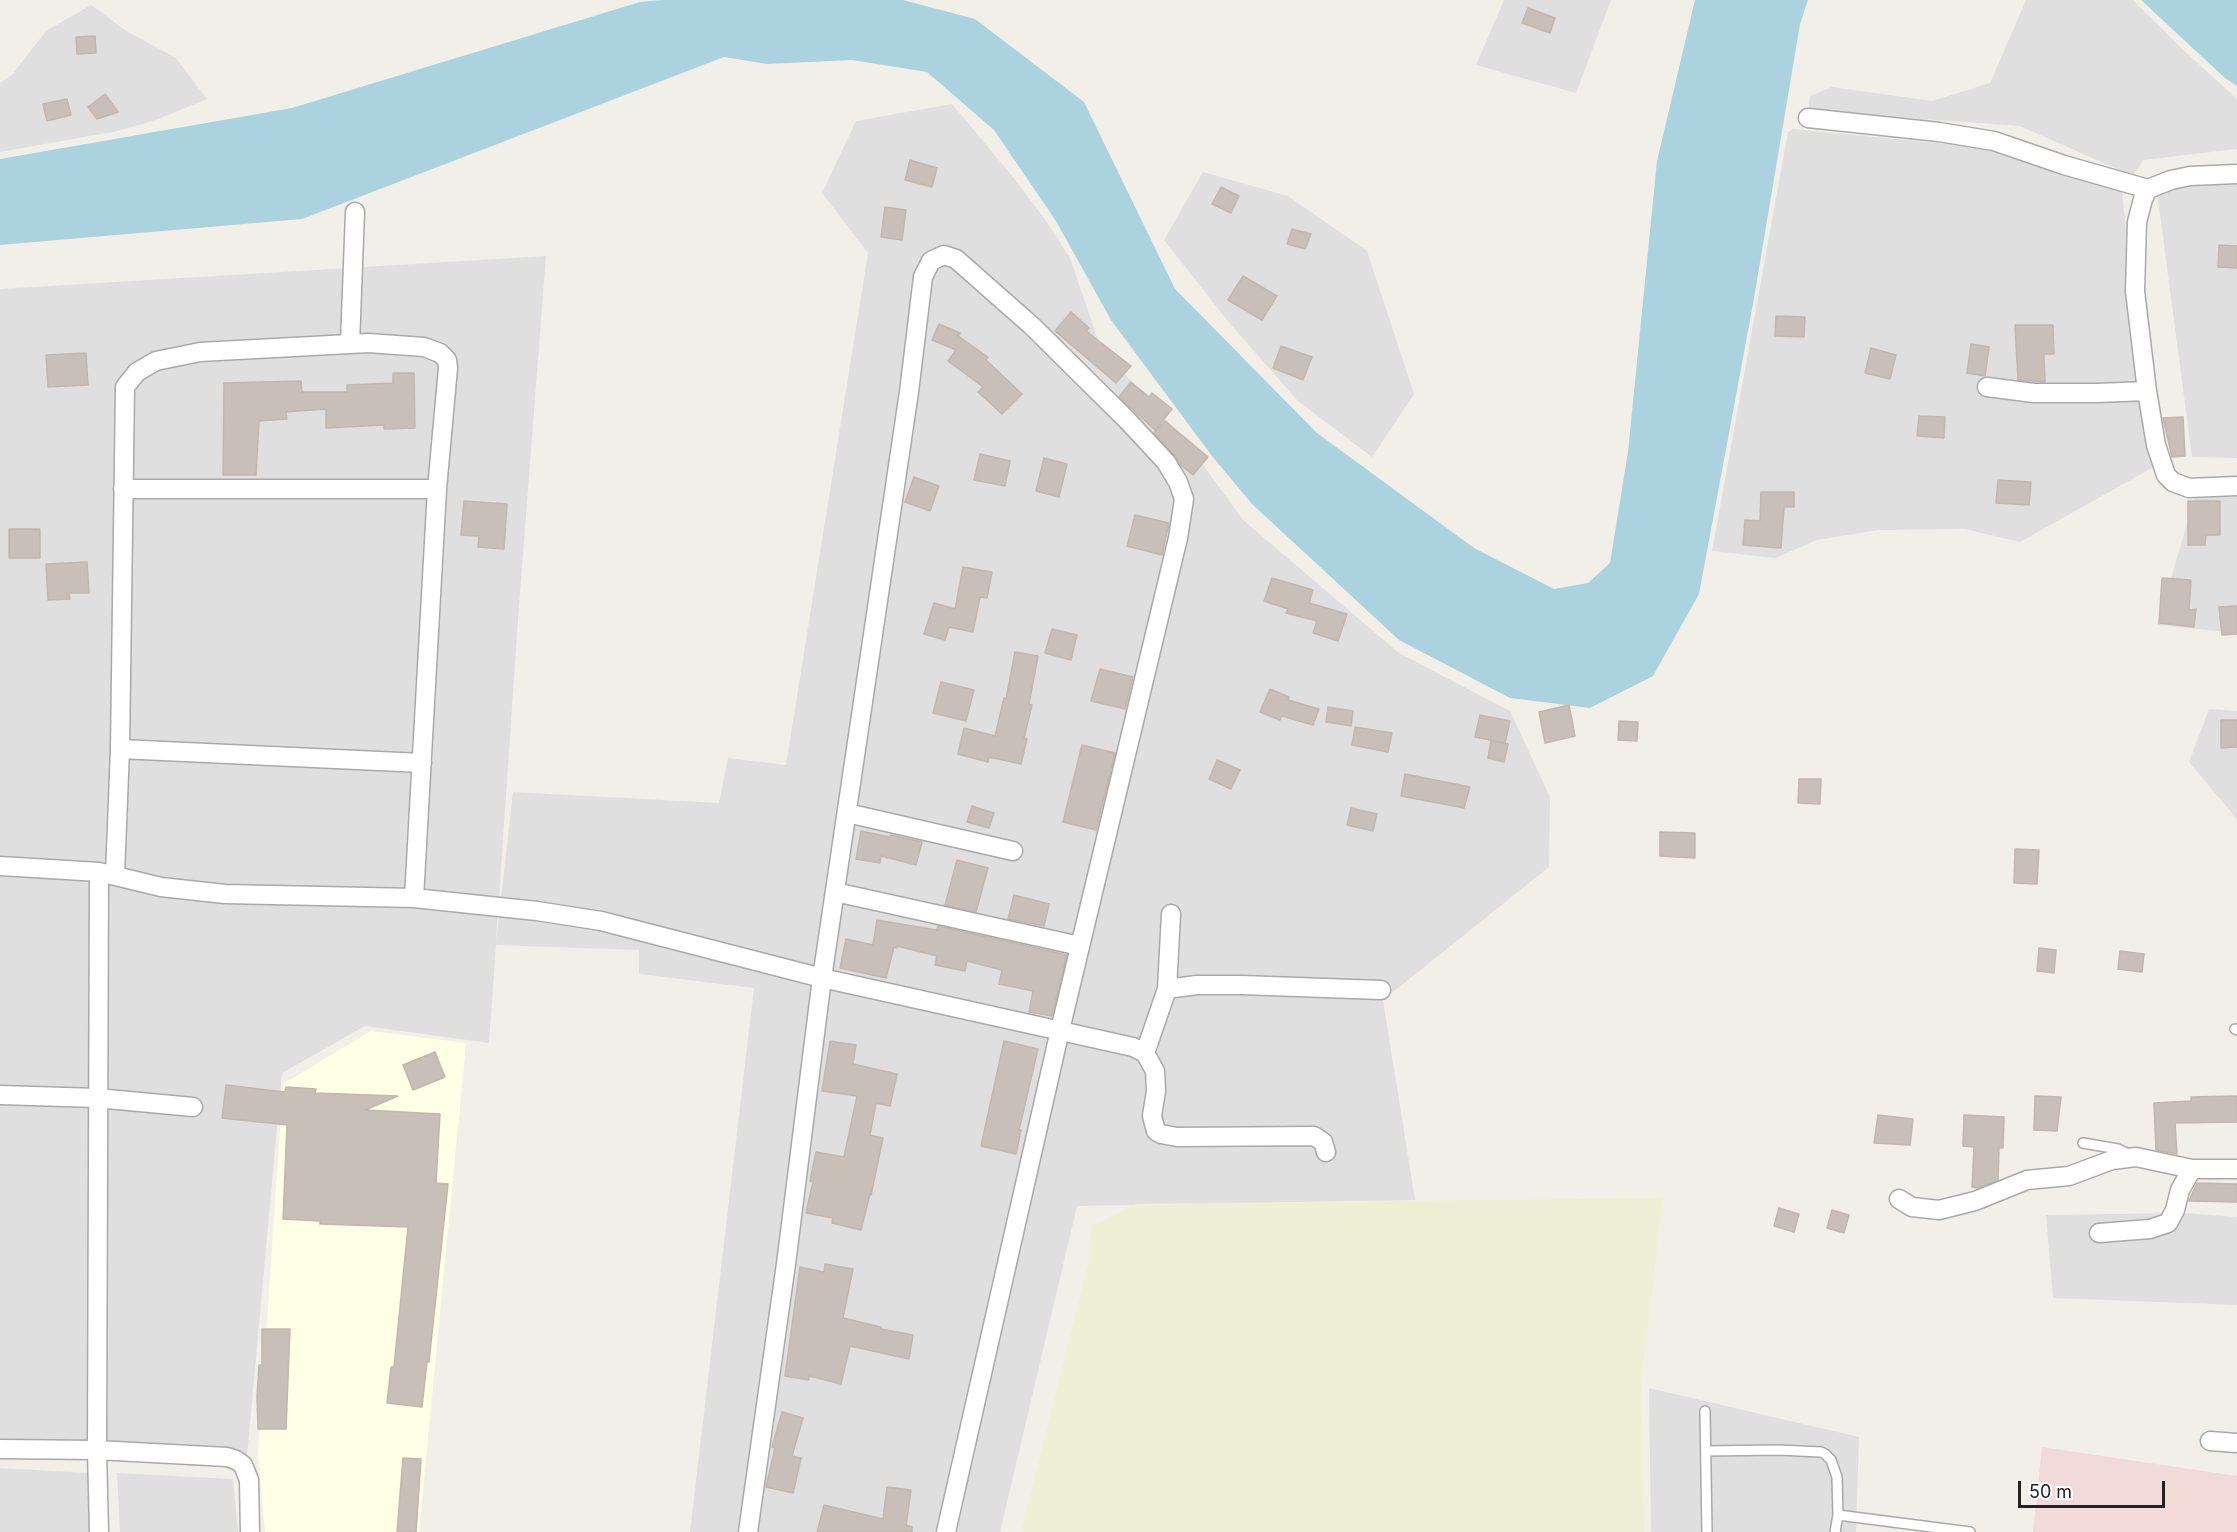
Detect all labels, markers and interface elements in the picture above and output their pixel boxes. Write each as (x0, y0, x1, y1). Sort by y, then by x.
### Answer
scale bar (2021, 1469, 2168, 1507)
text: 50 m (2029, 1481, 2072, 1502)

